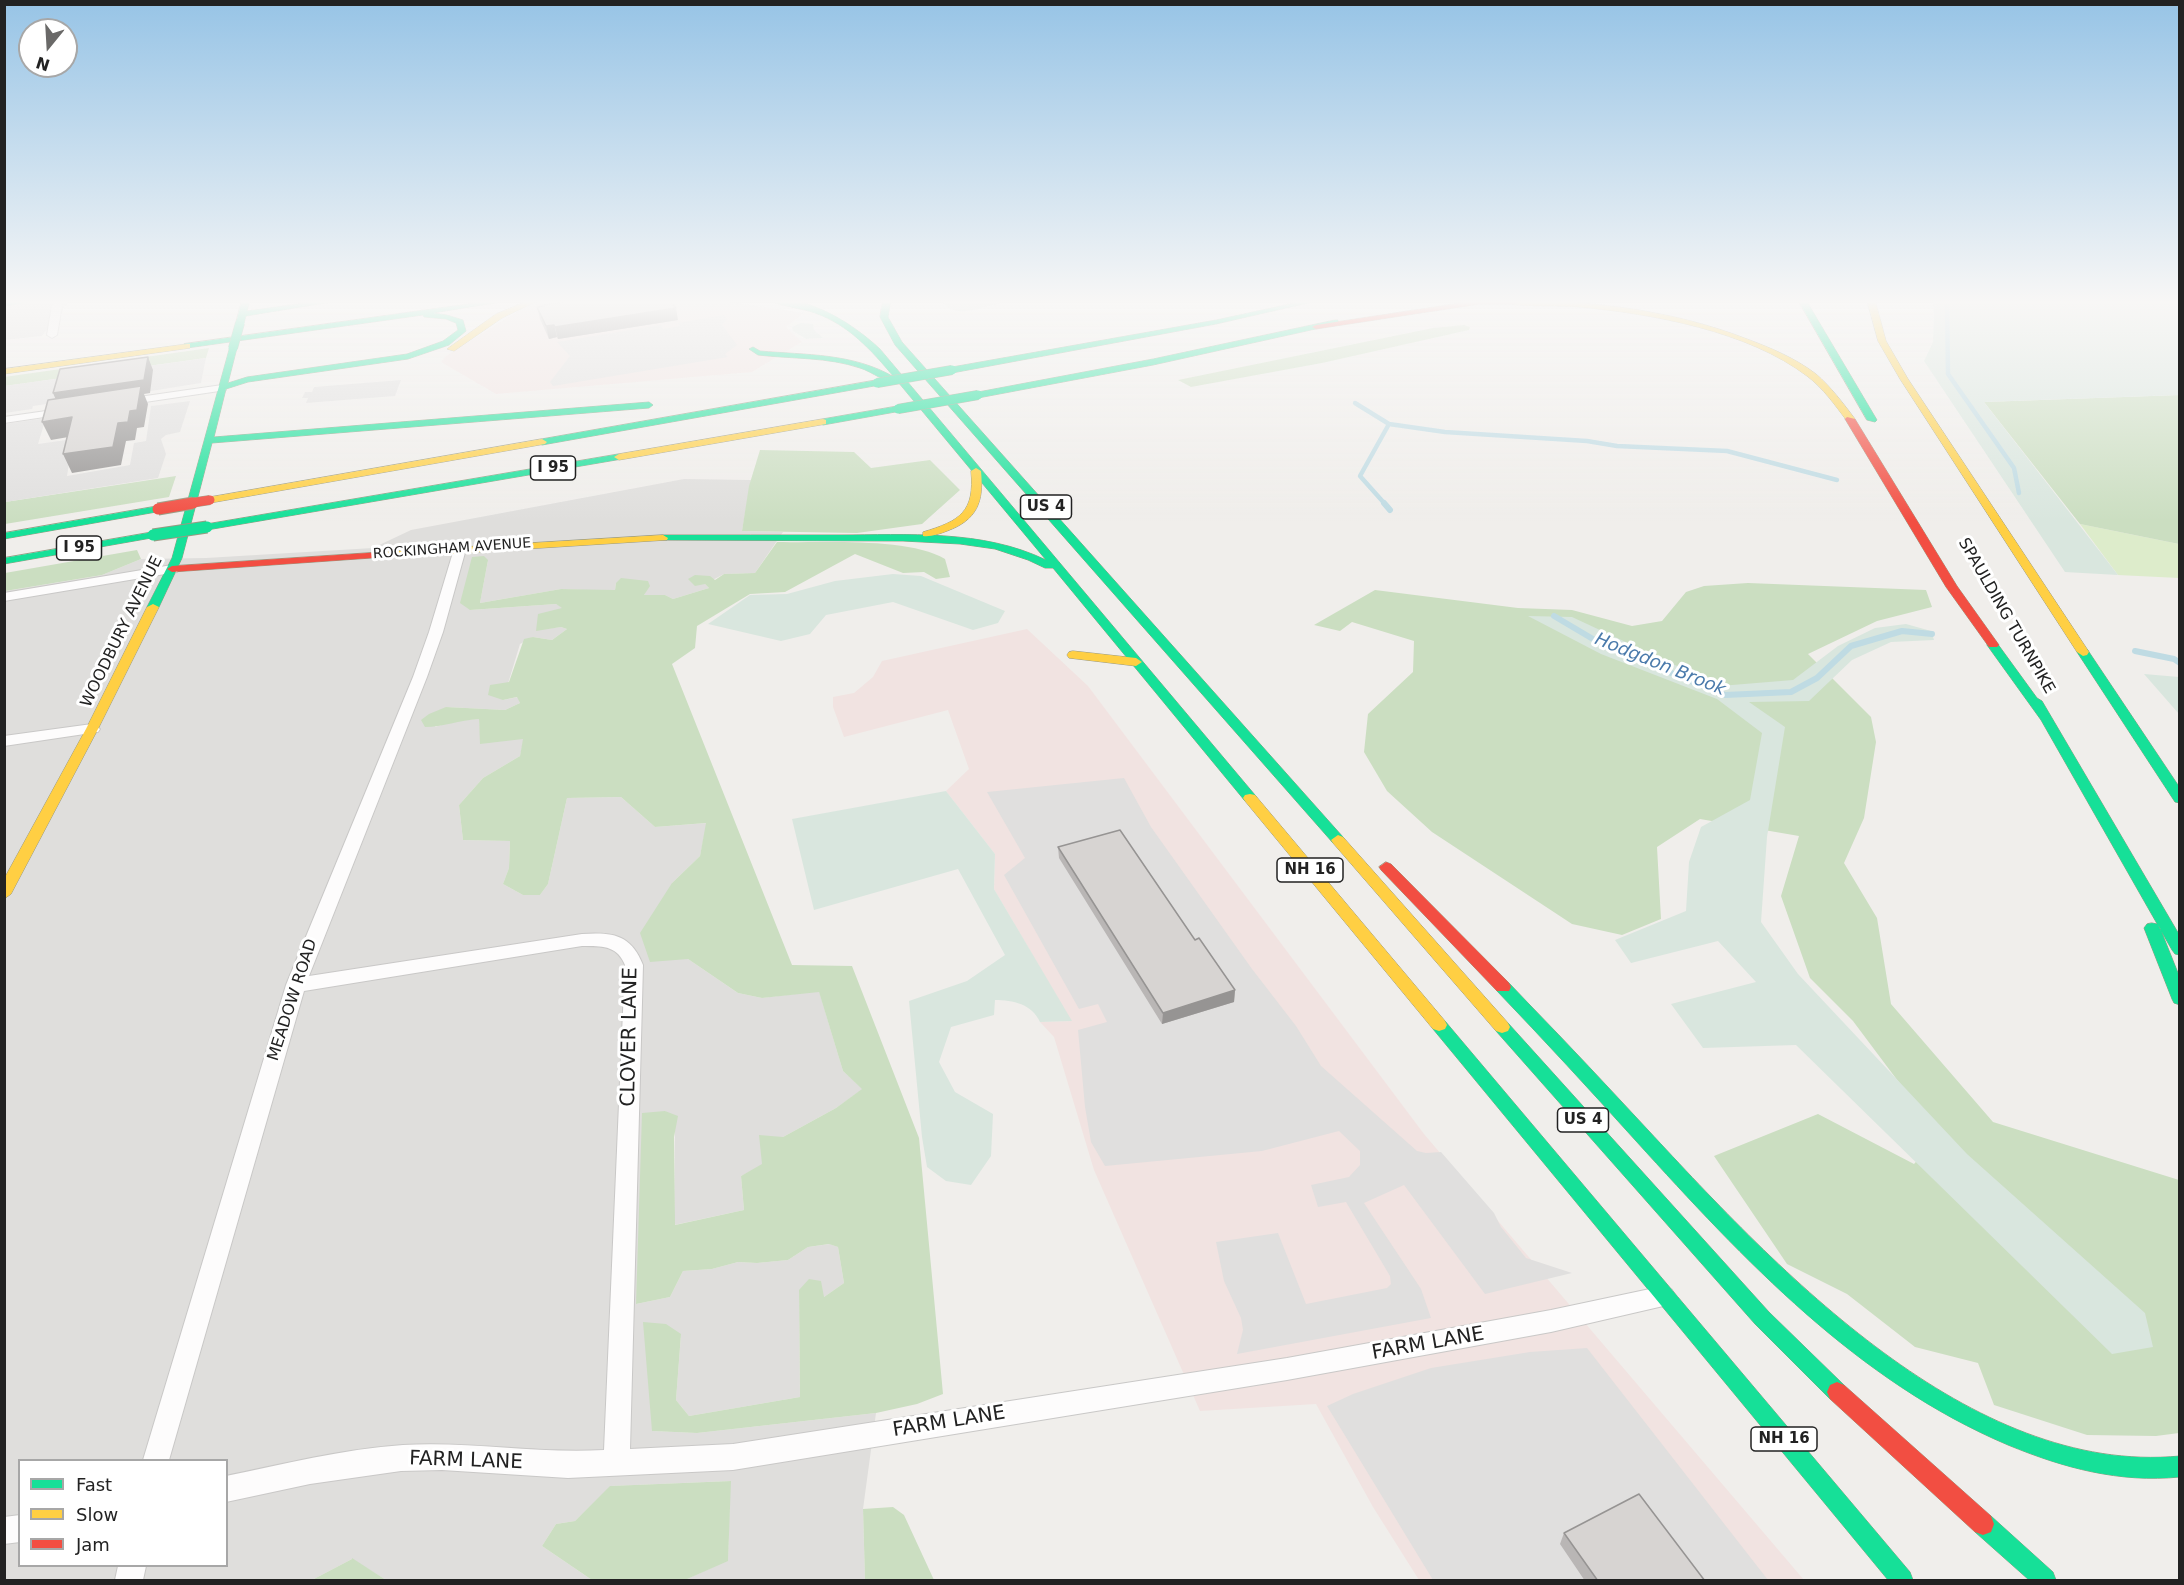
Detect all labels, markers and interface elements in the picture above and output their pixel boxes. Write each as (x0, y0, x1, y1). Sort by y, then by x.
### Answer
north arrow (18, 18, 78, 78)
text: N (34, 53, 52, 75)
road number: I 95 (530, 456, 576, 480)
road number: US 4 (1020, 495, 1072, 519)
street label: ROCKINGHAM AVENUE (372, 535, 532, 563)
street label: SPAULDING TURNPIKE (1954, 535, 2058, 697)
road number: I 95 (56, 536, 101, 560)
street label: WOODBURY AVENUE (77, 553, 167, 711)
water label: Hodgdon Brook (1591, 629, 1729, 701)
road number: NH 16 (1277, 858, 1343, 882)
street label: MEADOW ROAD (264, 936, 322, 1064)
street label: CLOVER LANE (617, 967, 643, 1107)
road number: US 4 (1558, 1108, 1608, 1132)
street label: FARM LANE (1370, 1322, 1486, 1366)
street label: FARM LANE (891, 1401, 1007, 1443)
road number: NH 16 (1751, 1427, 1817, 1451)
street label: FARM LANE (409, 1447, 523, 1475)
legend (18, 1459, 228, 1567)
text: Fast (76, 1474, 112, 1495)
text: Slow (76, 1504, 118, 1525)
text: Jam (76, 1534, 110, 1555)

